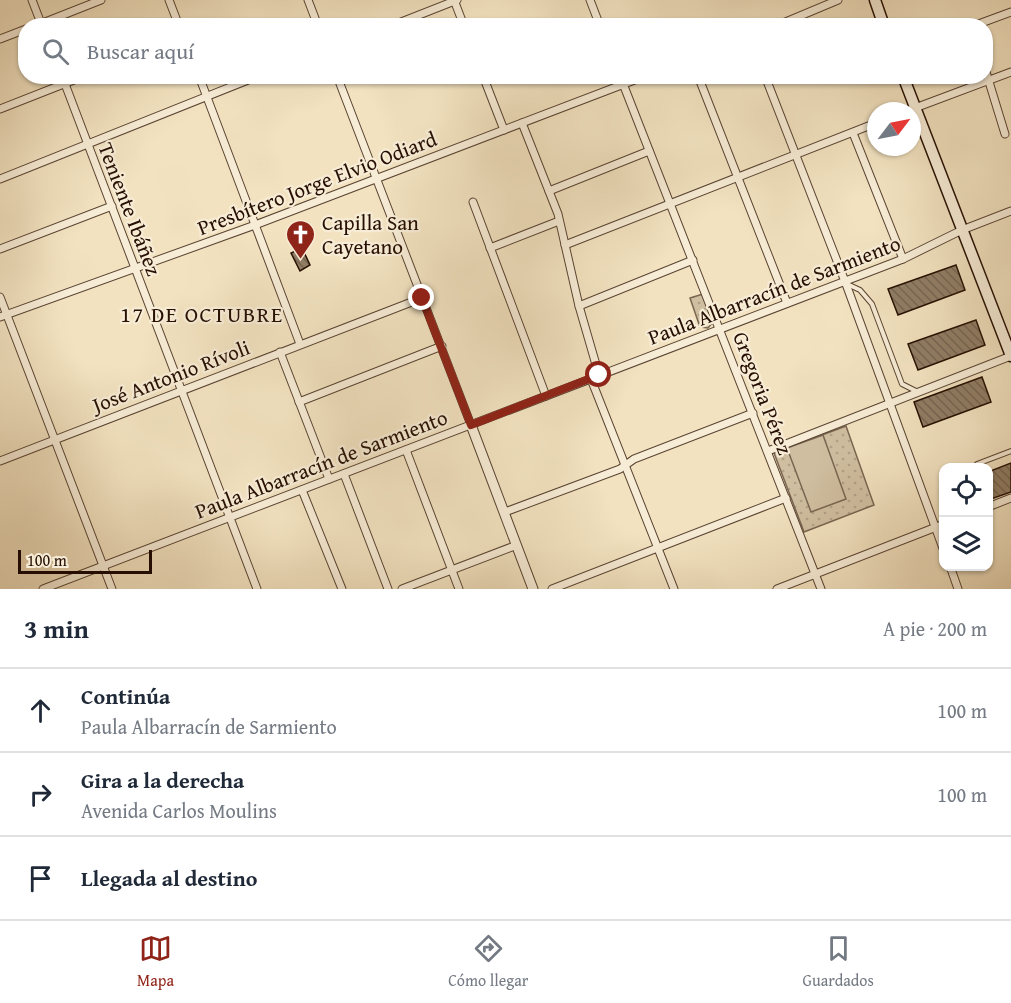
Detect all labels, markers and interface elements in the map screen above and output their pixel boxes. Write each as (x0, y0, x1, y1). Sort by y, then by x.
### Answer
search box (18, 18, 993, 84)
icon: search (39, 35, 72, 68)
text: Buscar aquí (87, 35, 194, 67)
north arrow (867, 102, 921, 156)
street label: Presbítero Jorge Elvio Odiard (193, 123, 442, 243)
street label: Teniente Ibáñez (90, 138, 170, 280)
place label: Capilla San Cayetano (322, 207, 419, 262)
church icon: Capilla San Cayetano (285, 218, 317, 260)
street label: Paula Albarracín de Sarmiento (643, 227, 905, 353)
route end (408, 284, 434, 310)
district label: 17 DE OCTUBRE (120, 298, 284, 330)
street label: Gregoria Pérez (725, 327, 801, 459)
street label: José Antonio Rívoli (85, 332, 254, 421)
route start (585, 361, 611, 387)
street label: Paula Albarracín de Sarmiento (190, 401, 452, 527)
map controls (939, 463, 993, 571)
button: locate (939, 463, 993, 517)
button: layers (939, 517, 993, 571)
scale bar (18, 547, 152, 574)
text: 100 m (27, 548, 67, 572)
text: 3 min (24, 609, 89, 648)
text: A pie · 200 m (883, 614, 987, 643)
text: Continúa (81, 680, 170, 712)
icon: ahead (24, 694, 57, 727)
text: 100 m (937, 696, 987, 725)
text: Paula Albarracín de Sarmiento (81, 712, 337, 741)
text: Gira a la derecha (81, 764, 244, 796)
icon: right (24, 778, 57, 811)
text: 100 m (937, 780, 987, 809)
text: Avenida Carlos Moulins (81, 796, 277, 825)
icon: arrive (24, 862, 57, 895)
text: Llegada al destino (81, 862, 257, 894)
tab: Mapa (137, 932, 174, 992)
tab: Cómo llegar (448, 932, 528, 992)
tab: Guardados (803, 932, 874, 992)

